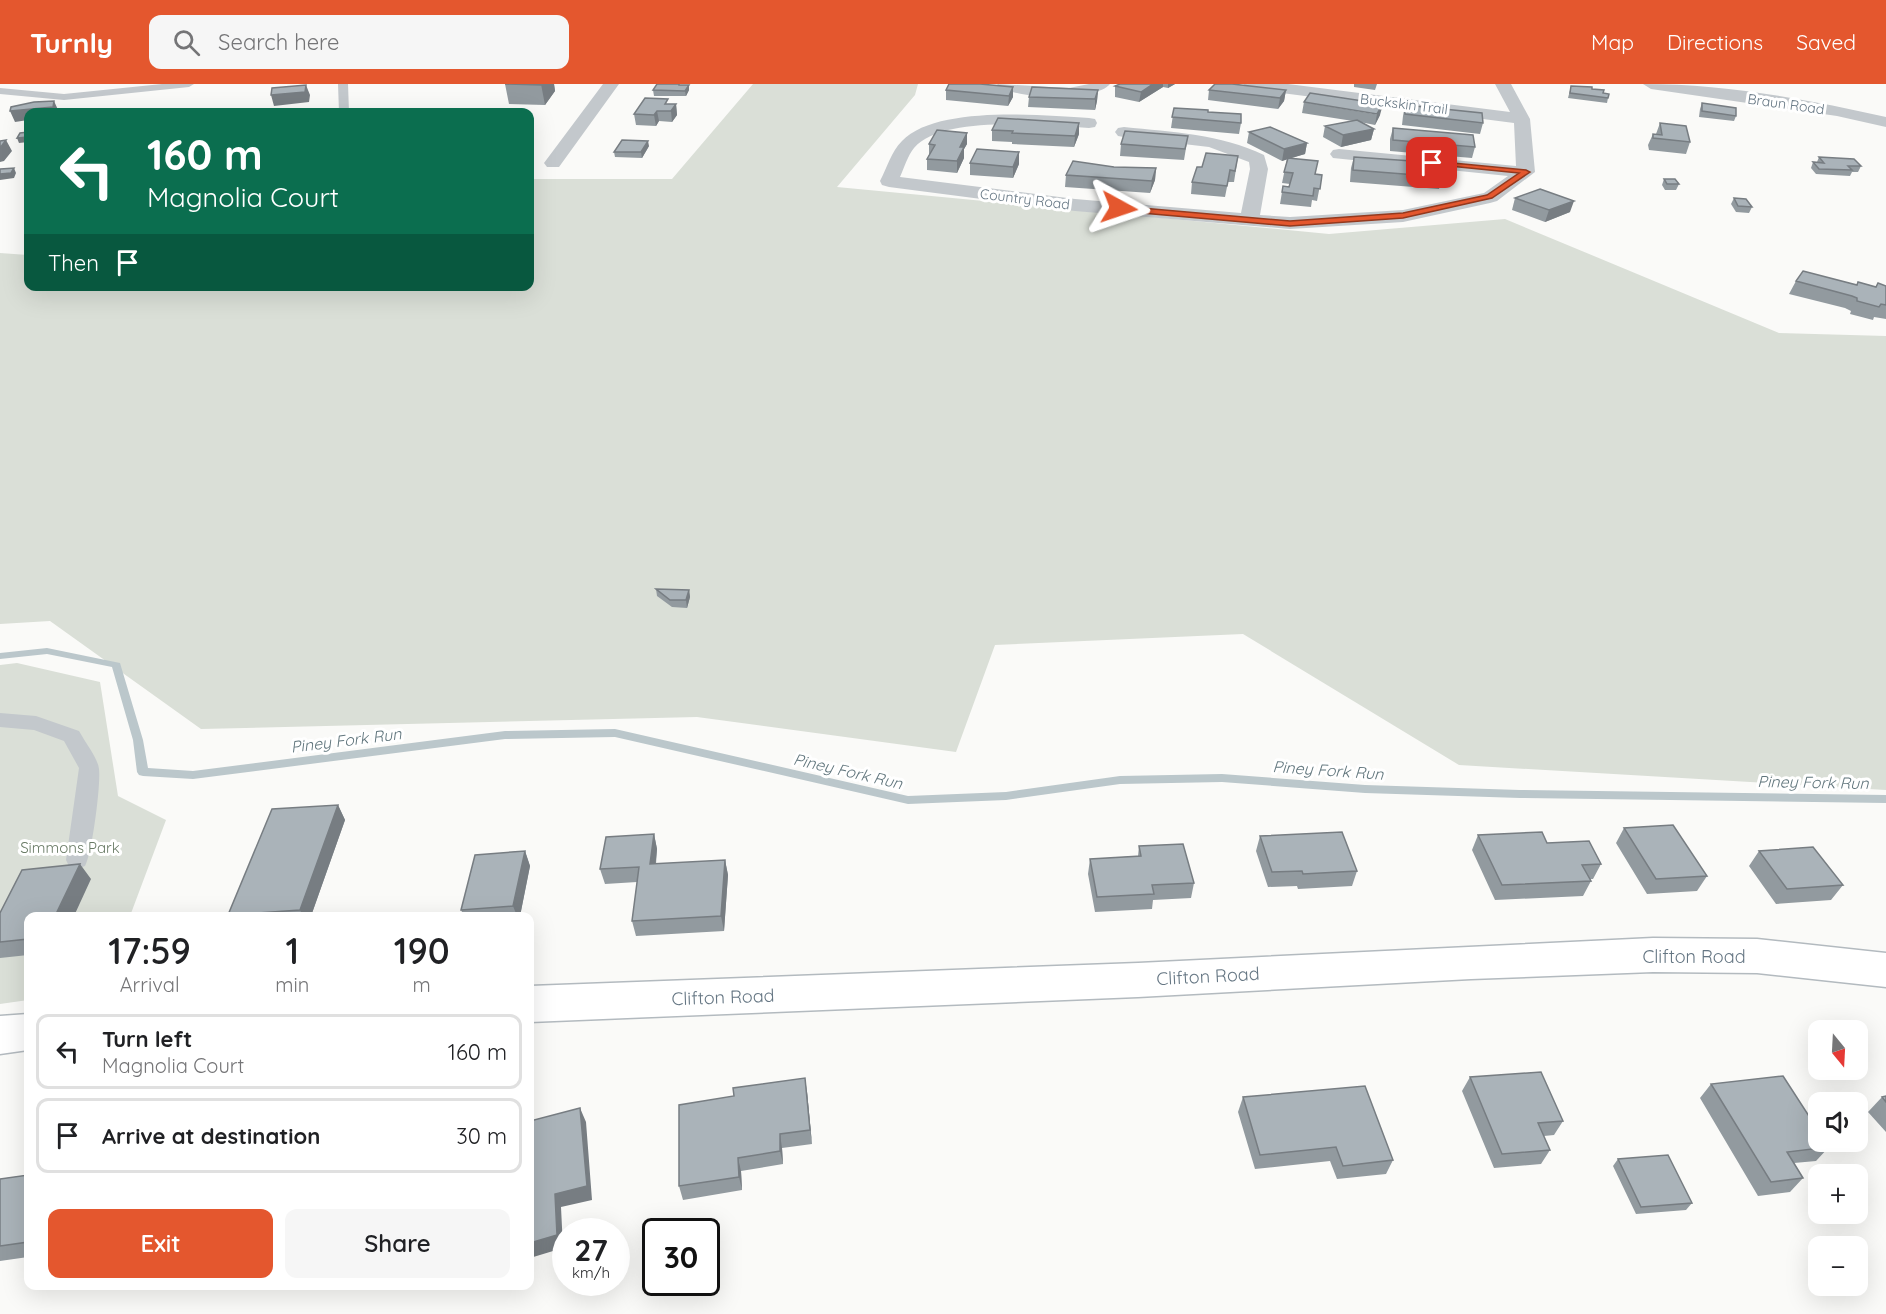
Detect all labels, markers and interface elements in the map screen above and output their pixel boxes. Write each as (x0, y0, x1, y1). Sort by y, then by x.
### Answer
search box (149, 15, 569, 69)
text: Turnly (30, 25, 113, 60)
icon: search (170, 26, 203, 59)
text: Search here (218, 28, 339, 56)
text: Map (1591, 29, 1634, 55)
text: Directions (1667, 29, 1763, 55)
text: Saved (1796, 29, 1856, 55)
street label: Buckskin Trail (1359, 90, 1449, 118)
street label: Braun Road (1746, 90, 1826, 118)
text: 160 m (147, 128, 263, 181)
icon: left (48, 132, 126, 210)
pin (1406, 137, 1457, 188)
icon: arrive (1415, 146, 1448, 179)
position arrow (1087, 176, 1151, 240)
text: Magnolia Court (147, 180, 339, 214)
street label: Country Road (979, 185, 1071, 213)
icon: arrive (111, 246, 144, 279)
text: Then (48, 249, 99, 277)
water label: Piney Fork Run (290, 723, 403, 757)
water label: Piney Fork Run (792, 749, 905, 793)
water label: Piney Fork Run (1272, 756, 1385, 784)
water label: Piney Fork Run (1757, 771, 1869, 793)
park label: Simmons Park (20, 838, 120, 857)
text: 17:59 (108, 928, 191, 973)
text: 1 (285, 928, 299, 973)
text: 190 (394, 928, 450, 973)
street label: Clifton Road (1642, 945, 1746, 968)
street label: Clifton Road (1156, 962, 1260, 990)
text: Arrival (120, 972, 180, 997)
text: min (275, 972, 309, 997)
text: m (413, 972, 431, 997)
street label: Clifton Road (671, 984, 775, 1010)
north arrow (1808, 1020, 1868, 1080)
map controls (1808, 1020, 1868, 1296)
text: Turn left (102, 1025, 192, 1053)
icon: left (51, 1035, 84, 1068)
text: 160 m (448, 1038, 507, 1066)
text: Magnolia Court (102, 1053, 244, 1078)
button: sound (1808, 1092, 1868, 1152)
icon: arrive (51, 1119, 84, 1152)
text: Arrive at destination (102, 1122, 320, 1150)
text: 30 m (456, 1122, 507, 1150)
button: + (1808, 1164, 1868, 1224)
button: Exit (48, 1209, 273, 1278)
button: Share (285, 1209, 510, 1278)
speed limit sign: 30 (642, 1218, 720, 1296)
text: 27 (574, 1231, 608, 1269)
button: − (1808, 1236, 1868, 1296)
text: km/h (572, 1263, 610, 1282)

